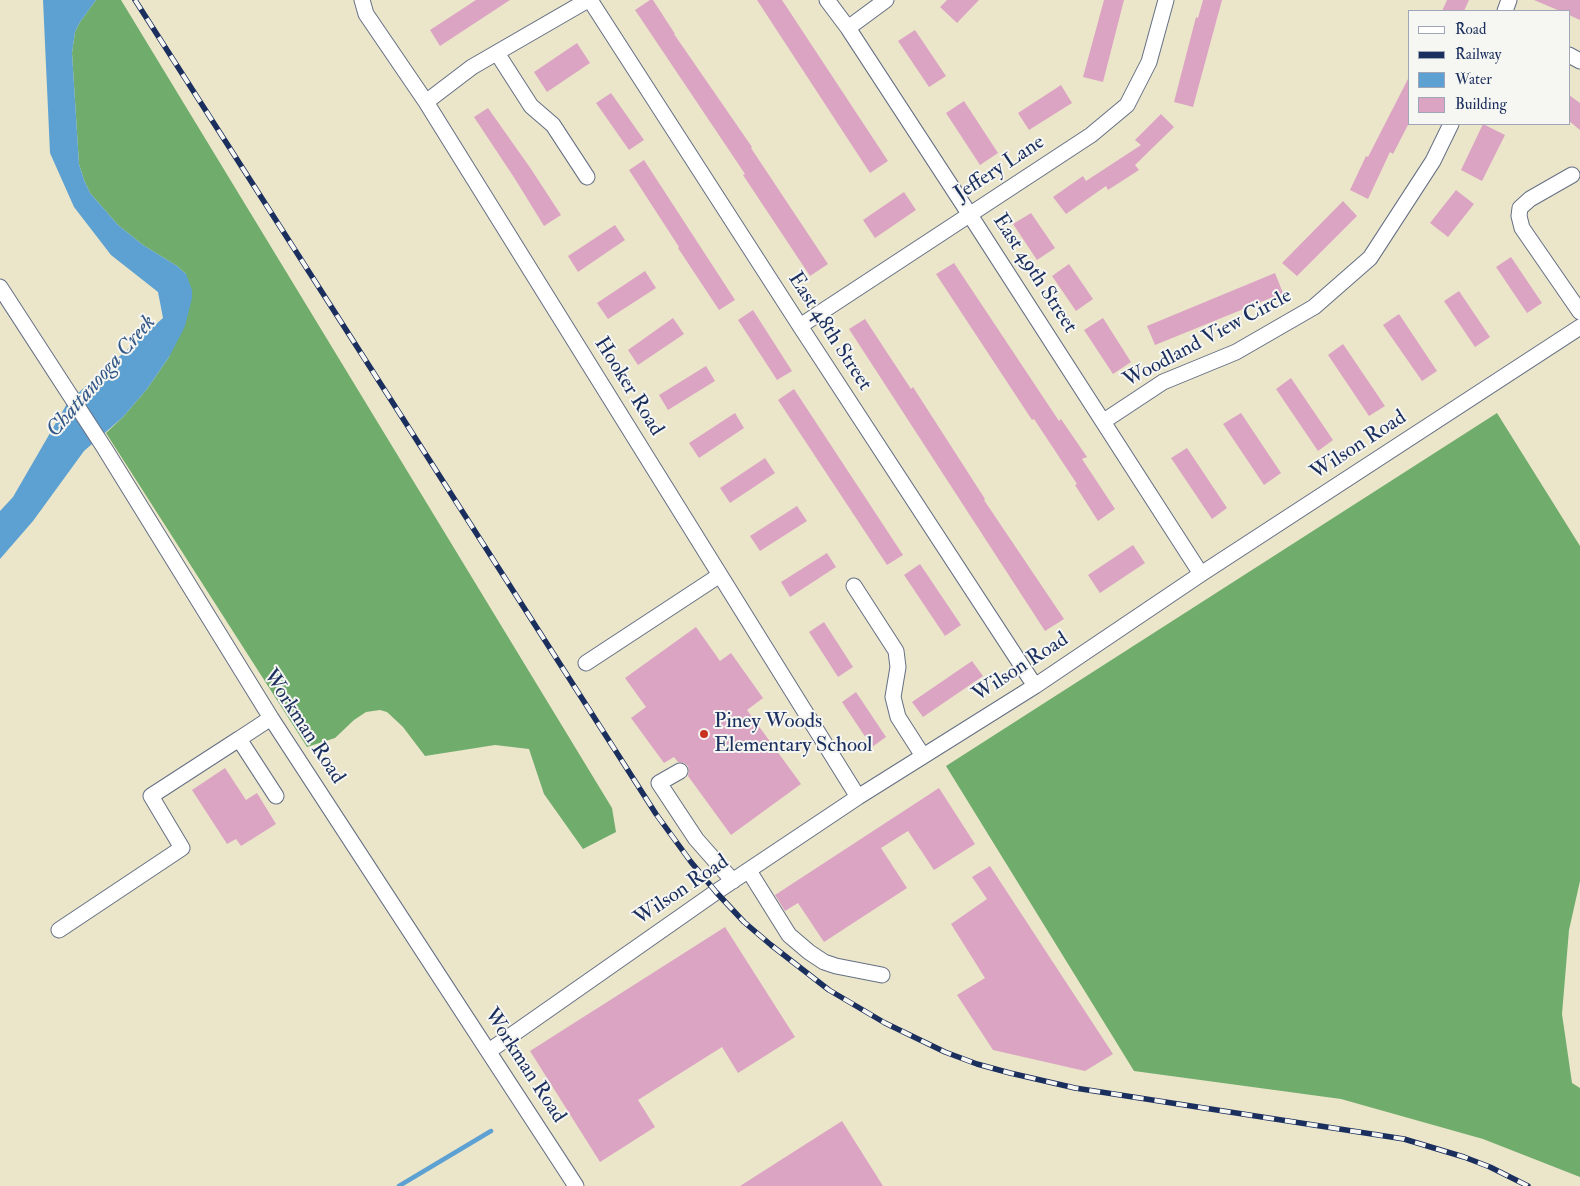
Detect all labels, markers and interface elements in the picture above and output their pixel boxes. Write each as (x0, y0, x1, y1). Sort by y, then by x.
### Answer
legend (1408, 10, 1570, 125)
text: Road (1455, 20, 1486, 39)
text: Railway (1455, 45, 1501, 64)
text: Water (1455, 70, 1492, 89)
text: Building (1455, 95, 1507, 114)
street label: Jeffery Lane (950, 130, 1050, 208)
street label: East 49th Street (986, 210, 1082, 338)
street label: East 48th Street (781, 268, 877, 396)
street label: Woodland View Circle (1119, 284, 1297, 394)
water label: Chattanooga Creek (42, 310, 162, 444)
street label: Hooker Road (588, 333, 668, 441)
street label: Wilson Road (1307, 406, 1411, 486)
street label: Wilson Road (969, 628, 1073, 708)
street label: Workman Road (257, 665, 349, 789)
place label: Piney Woods Elementary School (714, 709, 872, 759)
marker: Piney Woods Elementary School (698, 728, 710, 740)
street label: Wilson Road (630, 850, 734, 932)
street label: Workman Road (478, 1004, 570, 1128)

